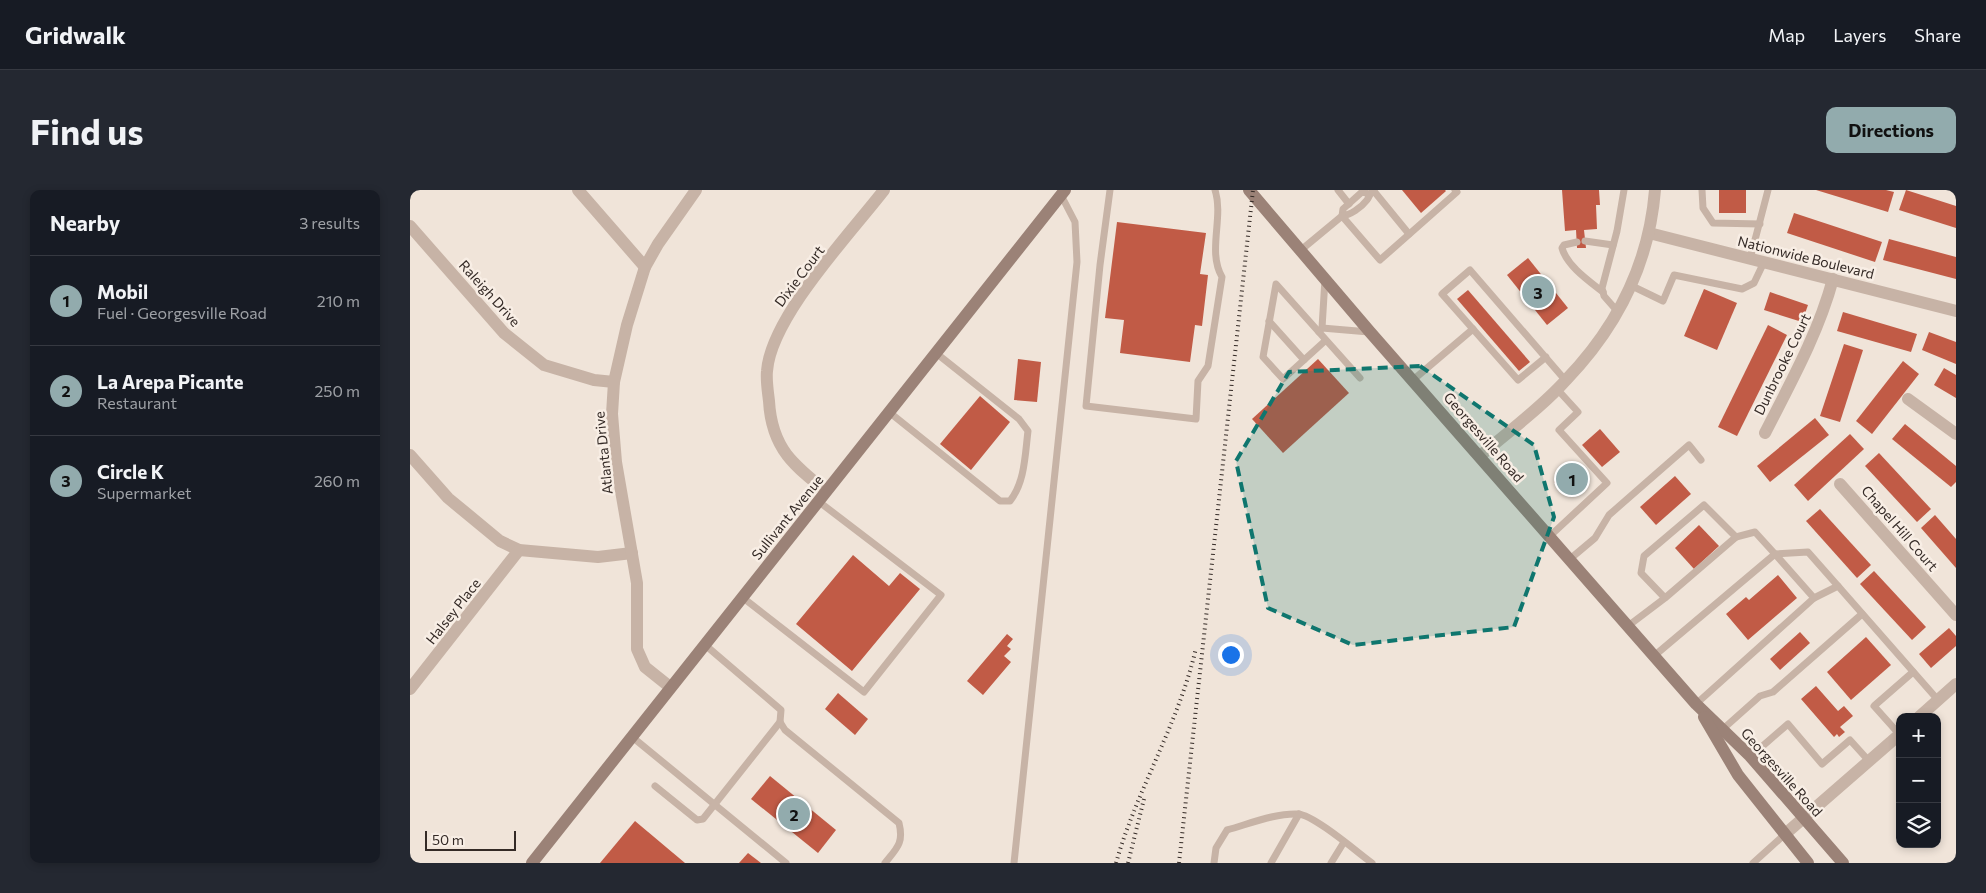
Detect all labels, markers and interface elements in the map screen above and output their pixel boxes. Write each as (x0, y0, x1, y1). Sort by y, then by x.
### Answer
text: Gridwalk (25, 20, 126, 49)
text: Map (1768, 24, 1805, 46)
text: Layers (1833, 24, 1886, 46)
text: Share (1914, 24, 1961, 46)
button: Directions (1826, 107, 1956, 153)
text: Find us (30, 109, 144, 152)
text: Nearby (50, 210, 120, 235)
text: 3 results (299, 213, 360, 232)
street label: Nationwide Boulevard (1736, 232, 1876, 282)
street label: Dixie Court (771, 242, 828, 310)
street label: Raleigh Drive (456, 256, 524, 330)
pin: 3 (1522, 273, 1554, 311)
text: Mobil (97, 280, 148, 303)
text: 1 (62, 291, 70, 310)
text: 210 m (317, 291, 360, 310)
text: Fuel · Georgesville Road (97, 303, 267, 322)
street label: Dunbrooke Court (1750, 310, 1814, 418)
text: La Arepa Picante (97, 370, 244, 393)
text: 2 (61, 381, 71, 400)
text: 250 m (314, 381, 360, 400)
street label: Georgesville Road (1440, 389, 1528, 485)
text: Restaurant (97, 393, 177, 412)
street label: Atlanta Drive (590, 411, 616, 495)
text: Circle K (97, 460, 164, 483)
pin: 1 (1556, 460, 1588, 498)
text: 3 (61, 471, 71, 490)
text: 260 m (314, 471, 360, 490)
street label: Sullivant Avenue (748, 471, 826, 563)
street label: Chapel Hill Court (1858, 482, 1942, 574)
text: Supermarket (97, 483, 192, 502)
street label: Halsey Place (422, 575, 484, 647)
your location (1218, 642, 1244, 668)
map controls (1896, 713, 1941, 848)
button: + (1896, 713, 1941, 758)
street label: Georgesville Road (1738, 724, 1826, 820)
button: − (1896, 758, 1941, 803)
pin: 2 (778, 795, 810, 833)
button: layers (1896, 803, 1941, 848)
scale bar (425, 828, 516, 851)
text: 50 m (432, 831, 464, 848)

